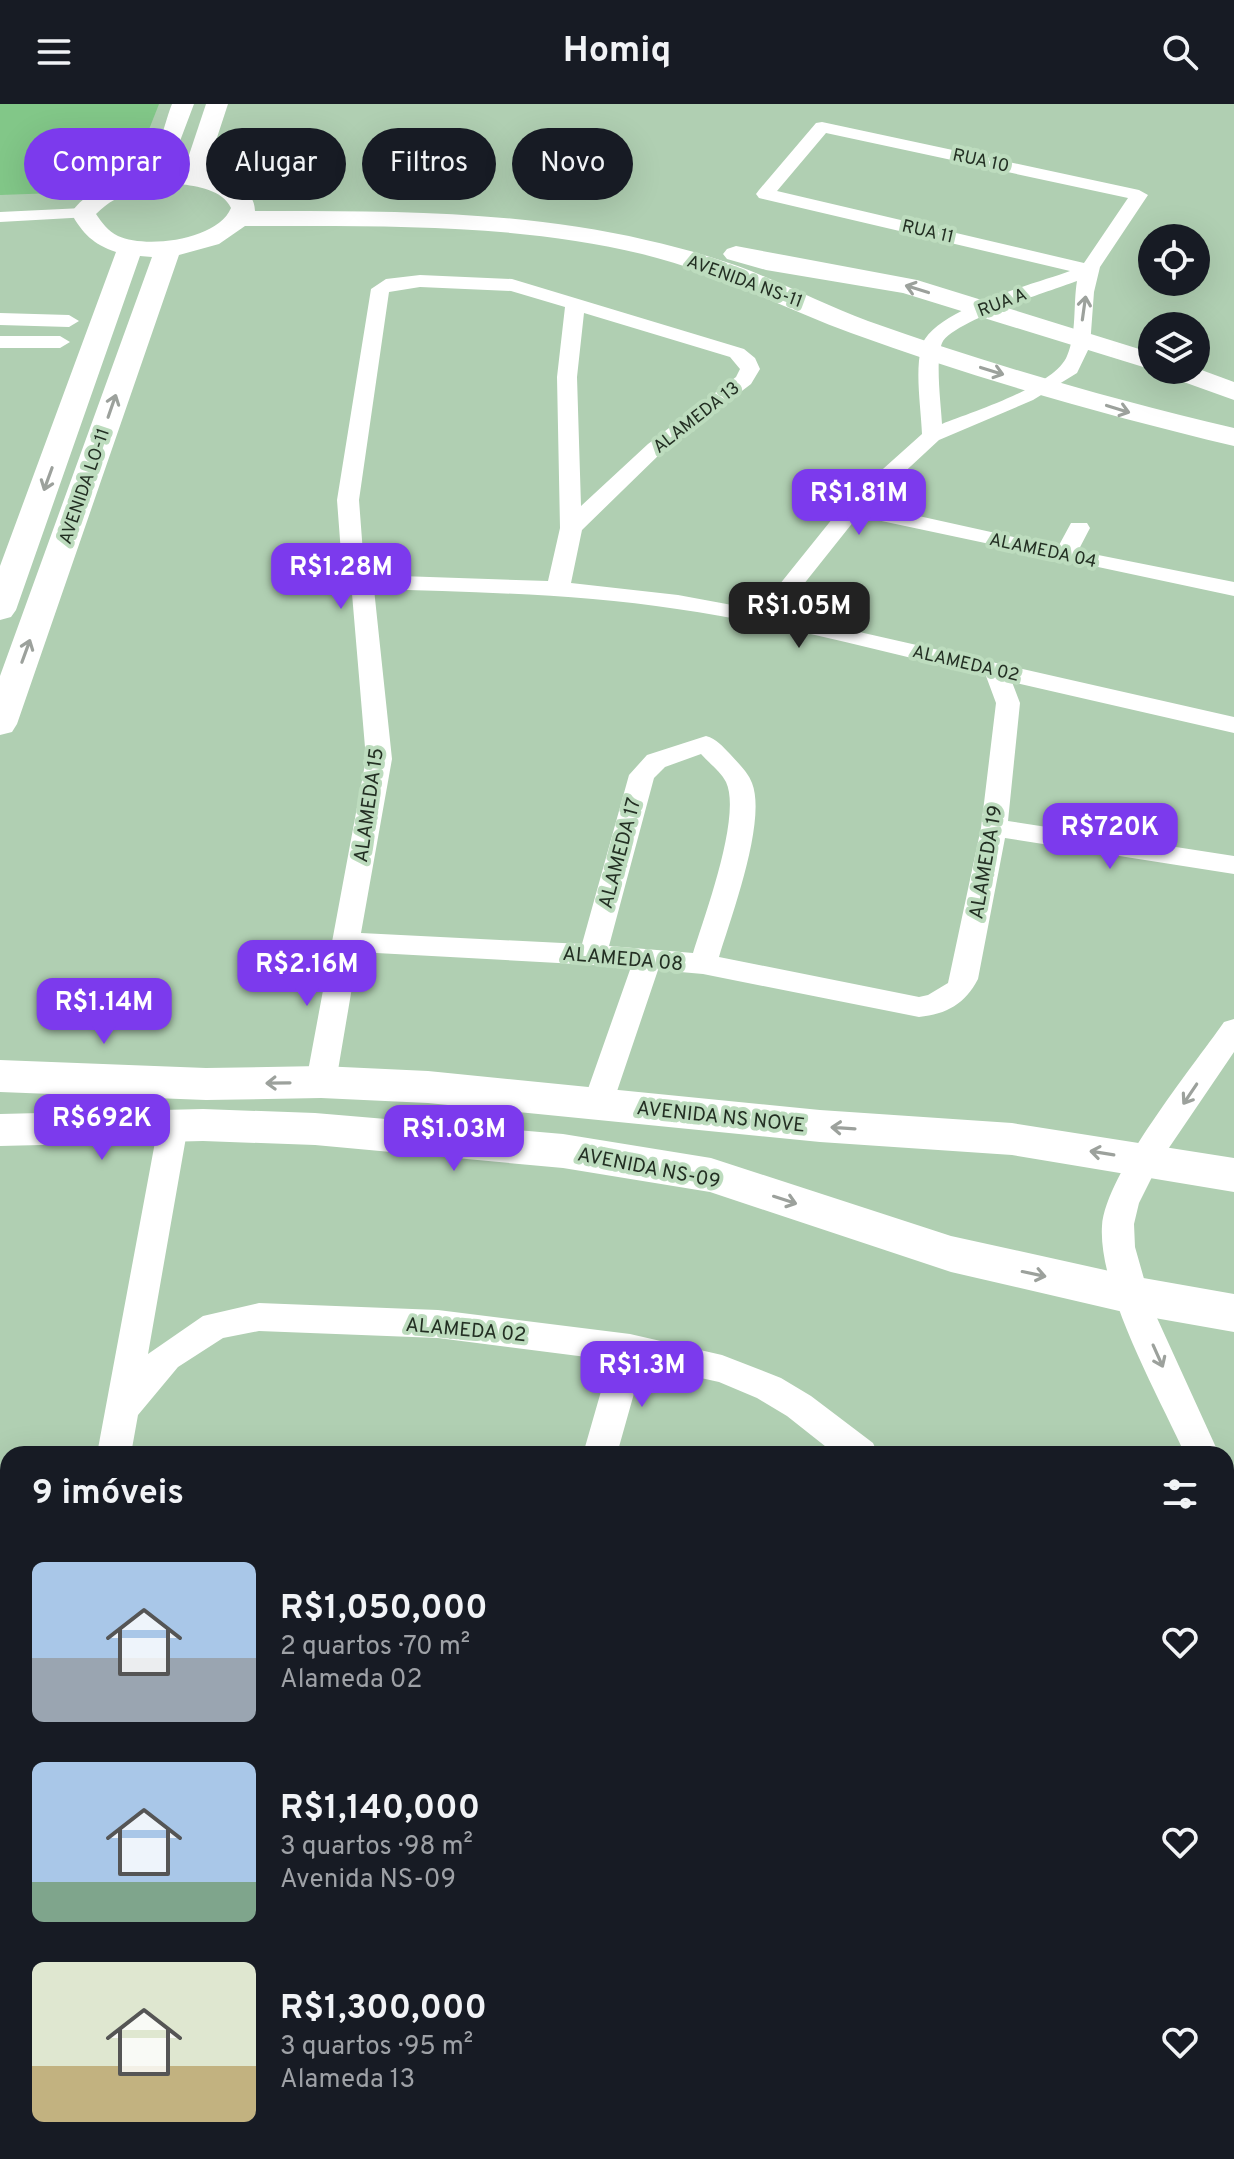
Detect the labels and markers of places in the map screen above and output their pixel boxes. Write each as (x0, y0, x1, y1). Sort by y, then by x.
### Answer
pin: R$1.81M (785, 469, 933, 537)
pin: R$1.28M (267, 543, 415, 611)
pin: R$1.05M (725, 582, 873, 650)
pin: R$720K (1045, 803, 1175, 871)
pin: R$2.16M (233, 940, 381, 1008)
pin: R$1.14M (30, 978, 178, 1046)
pin: R$692K (37, 1094, 167, 1162)
pin: R$1.03M (380, 1105, 528, 1173)
pin: R$1.3M (577, 1341, 707, 1409)

